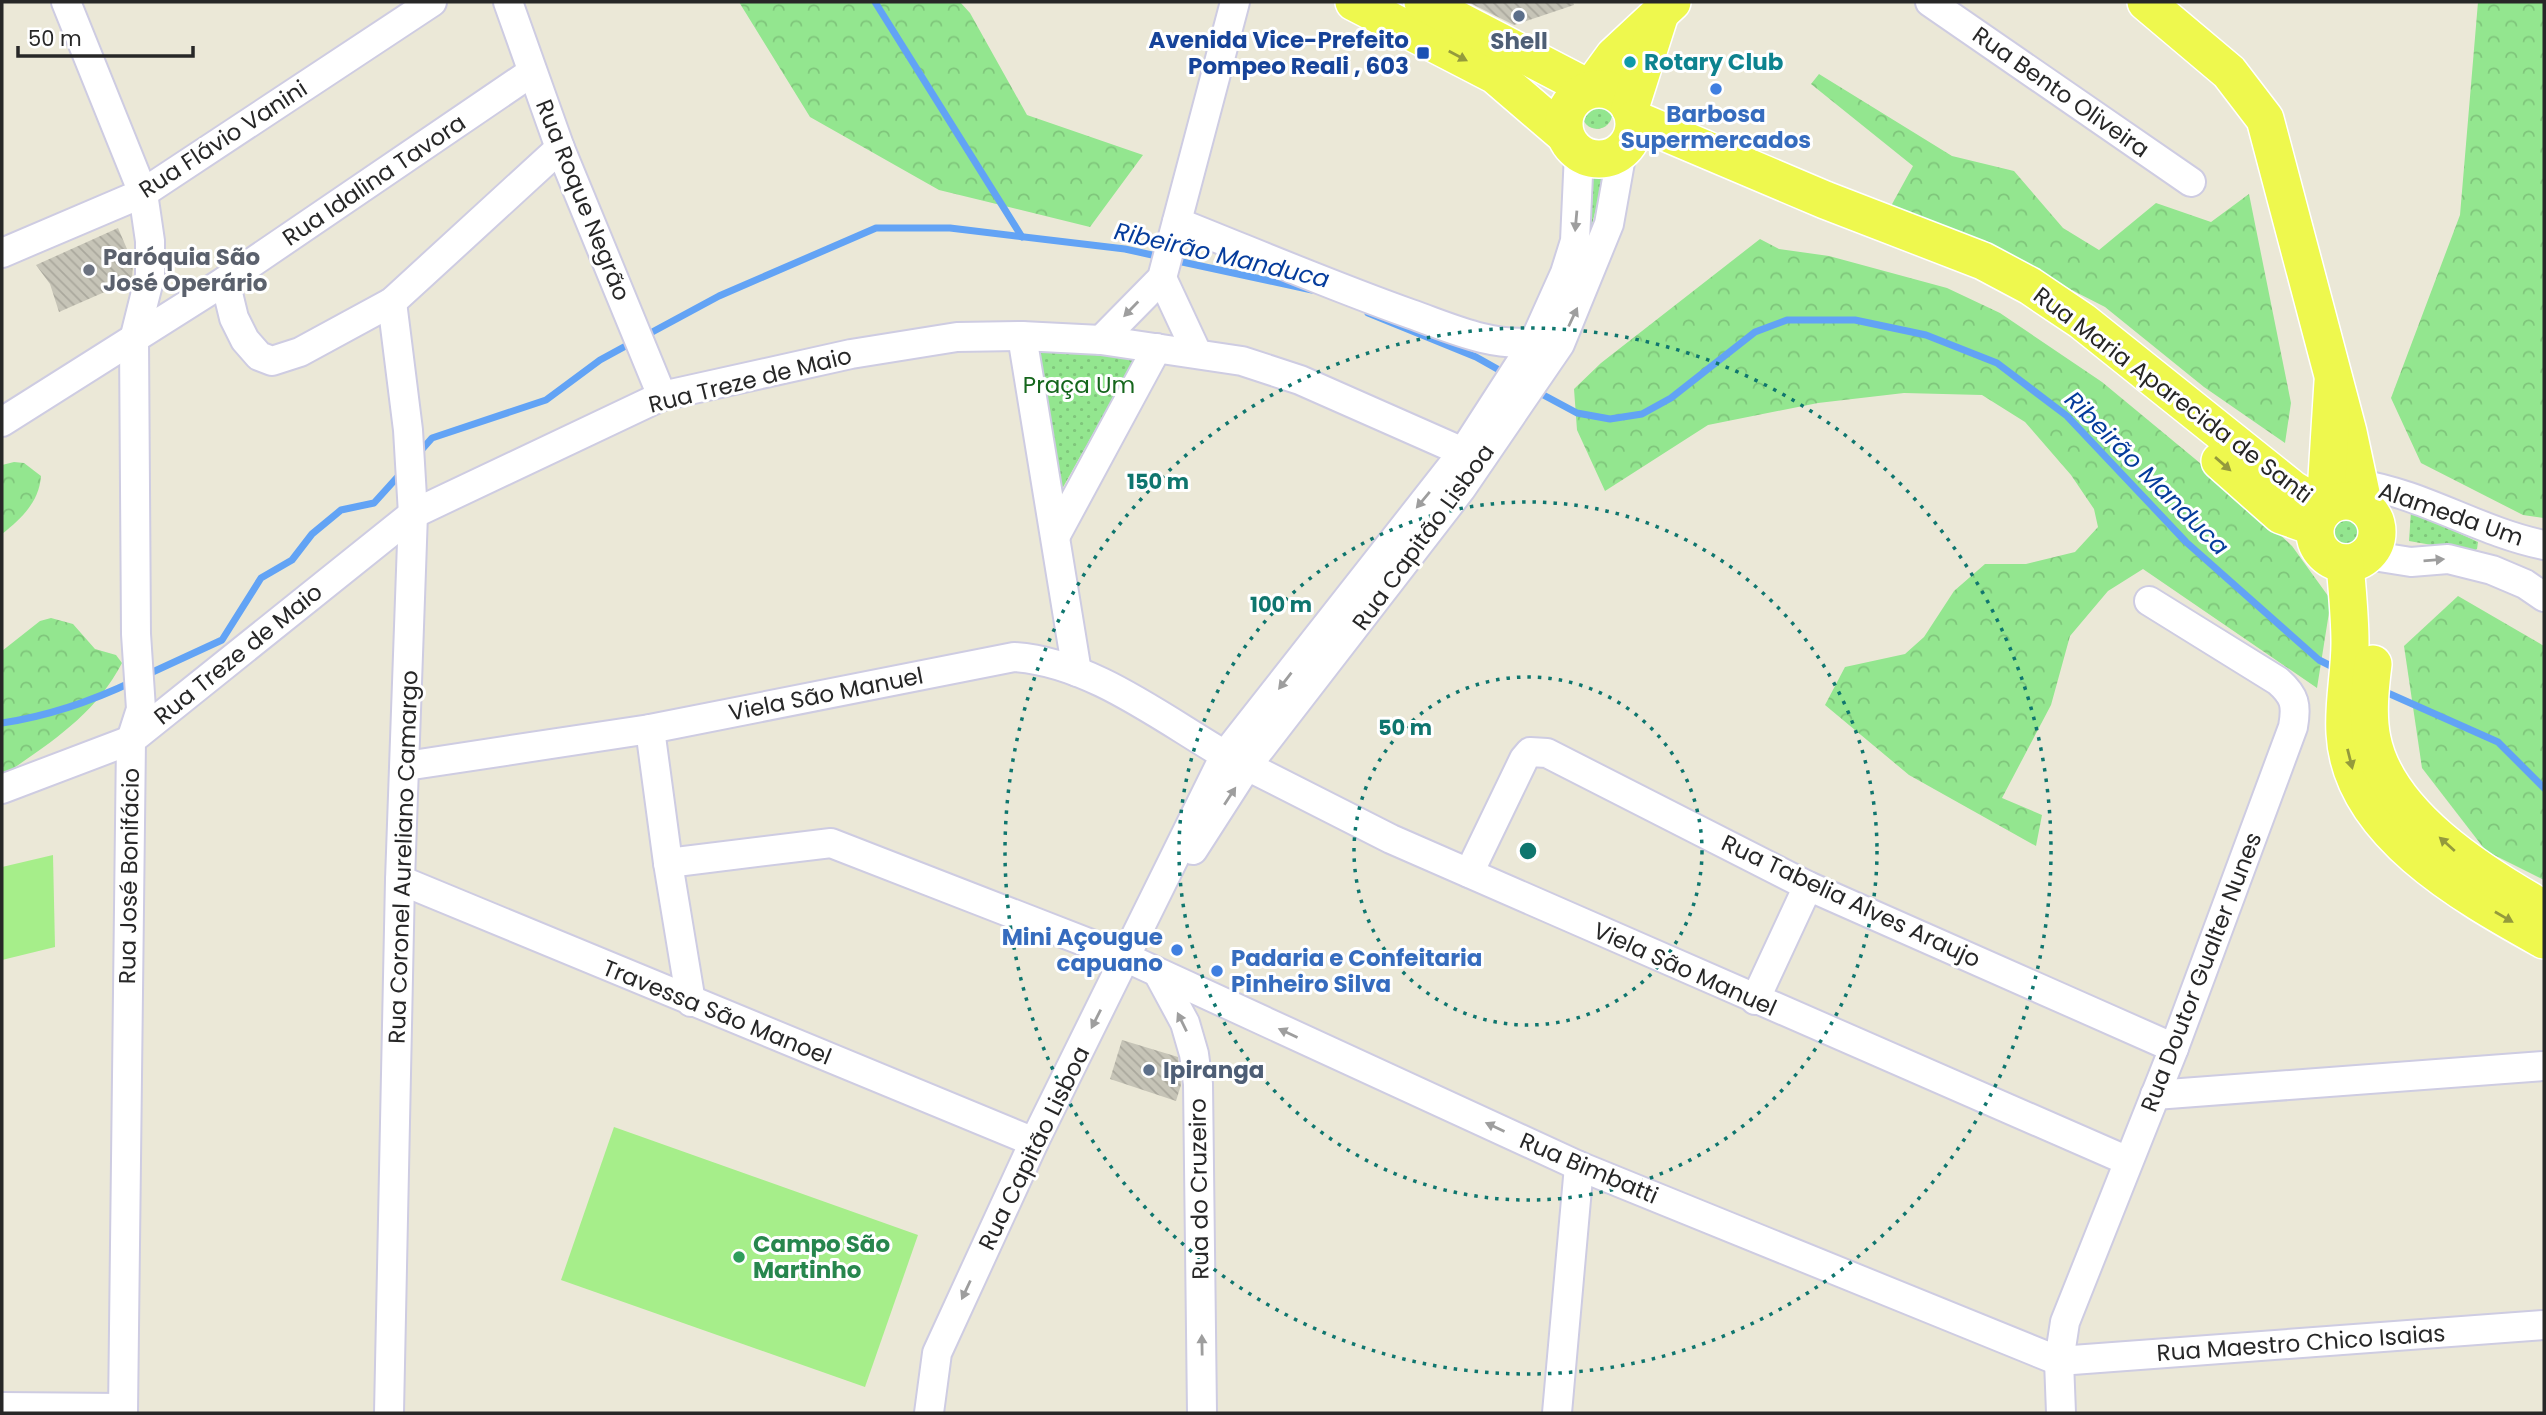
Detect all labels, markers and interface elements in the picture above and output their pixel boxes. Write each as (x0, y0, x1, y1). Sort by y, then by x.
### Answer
marker: Shell (1511, 8, 1527, 24)
scale bar (18, 14, 192, 58)
street label: Rua Bento Oliveira (1966, 19, 2156, 165)
text: 50 m (28, 24, 82, 53)
place label: Avenida Vice-Prefeito Pompeo Reali , 603 (1149, 24, 1409, 82)
place label: Shell (1490, 25, 1548, 57)
marker: Avenida Vice-Prefeito Pompeo Reali , 603 (1415, 45, 1431, 61)
place label: Rotary Club (1644, 46, 1783, 78)
one-way arrow (1448, 50, 1468, 62)
marker: Rotary Club (1622, 54, 1638, 70)
street label: Rua Flávio Vanini (133, 73, 313, 205)
marker: Barbosa Supermercados (1708, 81, 1724, 97)
street label: Rua Roque Negrão (528, 95, 638, 305)
place label: Barbosa Supermercados (1621, 98, 1811, 156)
street label: Rua Idalina Tavora (276, 107, 472, 253)
one-way arrow (1570, 210, 1581, 232)
water label: Ribeirão Manduca (1111, 214, 1333, 296)
place label: Paróquia São José Operário (103, 241, 267, 299)
marker: Paróquia São José Operário (81, 262, 97, 278)
street label: Rua Maria Aparecida de Santi (2027, 279, 2319, 511)
one-way arrow (1124, 300, 1140, 317)
one-way arrow (1567, 307, 1579, 327)
street label: Rua Treze de Maio (645, 339, 855, 421)
park label: Praça Um (1023, 369, 1135, 401)
water label: Ribeirão Manduca (2058, 384, 2236, 562)
street label: Rua Capitão Lisboa (1344, 437, 1502, 637)
one-way arrow (2214, 456, 2232, 472)
text: 150 m (1127, 467, 1189, 496)
street label: Alameda Um (2374, 474, 2528, 554)
one-way arrow (1416, 491, 1431, 508)
one-way arrow (2424, 554, 2446, 565)
street label: Rua Treze de Maio (147, 576, 329, 732)
text: 100 m (1250, 590, 1312, 619)
street label: Viela São Manuel (726, 659, 926, 729)
street label: Rua Coronel Aureliano Camargo (380, 670, 426, 1044)
one-way arrow (1278, 671, 1293, 689)
text: 50 m (1378, 713, 1432, 742)
one-way arrow (2345, 748, 2356, 770)
street label: Rua José Bonifácio (111, 768, 147, 984)
one-way arrow (1223, 786, 1236, 805)
street label: Rua Tabelia Alves Araujo (1716, 827, 1986, 975)
street label: Rua Doutor Gualter Nunes (2133, 828, 2269, 1116)
one-way arrow (2438, 836, 2456, 852)
centre of rings (1516, 839, 1540, 863)
one-way arrow (2495, 911, 2514, 923)
street label: Viela São Manuel (1588, 914, 1782, 1024)
place label: Mini Açougue capuano (1002, 921, 1163, 979)
marker: Mini Açougue capuano (1169, 942, 1185, 958)
place label: Padaria e Confeitaria Pinheiro Silva (1231, 942, 1482, 1000)
street label: Travessa São Manoel (598, 951, 836, 1073)
marker: Padaria e Confeitaria Pinheiro Silva (1209, 963, 1225, 979)
one-way arrow (1090, 1009, 1102, 1029)
one-way arrow (1177, 1012, 1188, 1032)
one-way arrow (1278, 1027, 1298, 1038)
street label: Rua Capitão Lisboa (971, 1041, 1097, 1255)
place label: Ipiranga (1163, 1054, 1264, 1086)
marker: Ipiranga (1141, 1062, 1157, 1078)
street label: Rua do Cruzeiro (1181, 1098, 1217, 1280)
one-way arrow (1485, 1122, 1505, 1133)
street label: Rua Bimbatti (1515, 1124, 1663, 1212)
place label: Campo São Martinho (753, 1228, 890, 1286)
marker: Campo São Martinho (731, 1249, 747, 1265)
one-way arrow (960, 1280, 971, 1301)
street label: Rua Maestro Chico Isaias (2156, 1317, 2446, 1369)
one-way arrow (1196, 1334, 1207, 1356)

